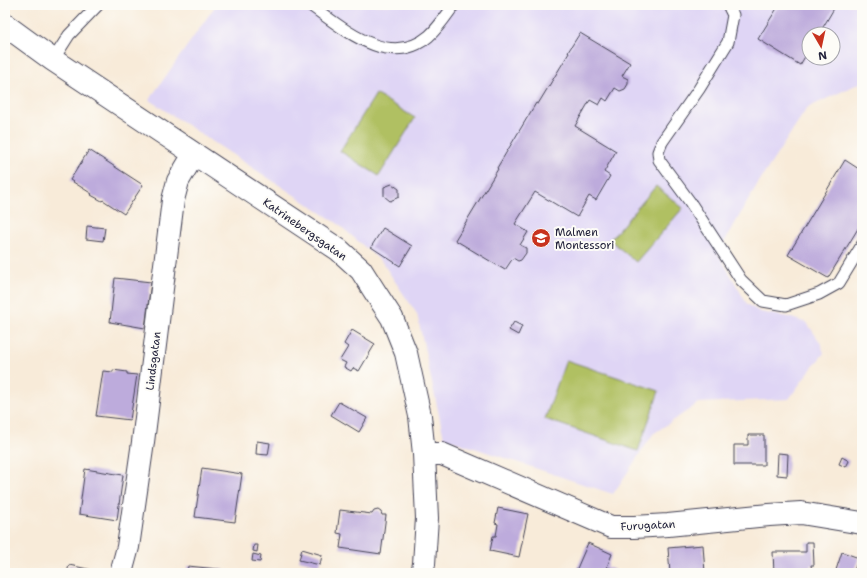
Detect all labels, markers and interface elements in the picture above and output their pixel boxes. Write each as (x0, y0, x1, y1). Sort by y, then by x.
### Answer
north arrow (801, 26, 841, 66)
text: N (817, 47, 828, 64)
street label: Katrinebergsgatan (260, 195, 350, 264)
place label: Malmen Montessori (555, 225, 614, 253)
school or university icon: Malmen Montessori (530, 227, 552, 249)
street label: Lindsgatan (142, 331, 165, 391)
street label: Furugatan (620, 517, 676, 534)

